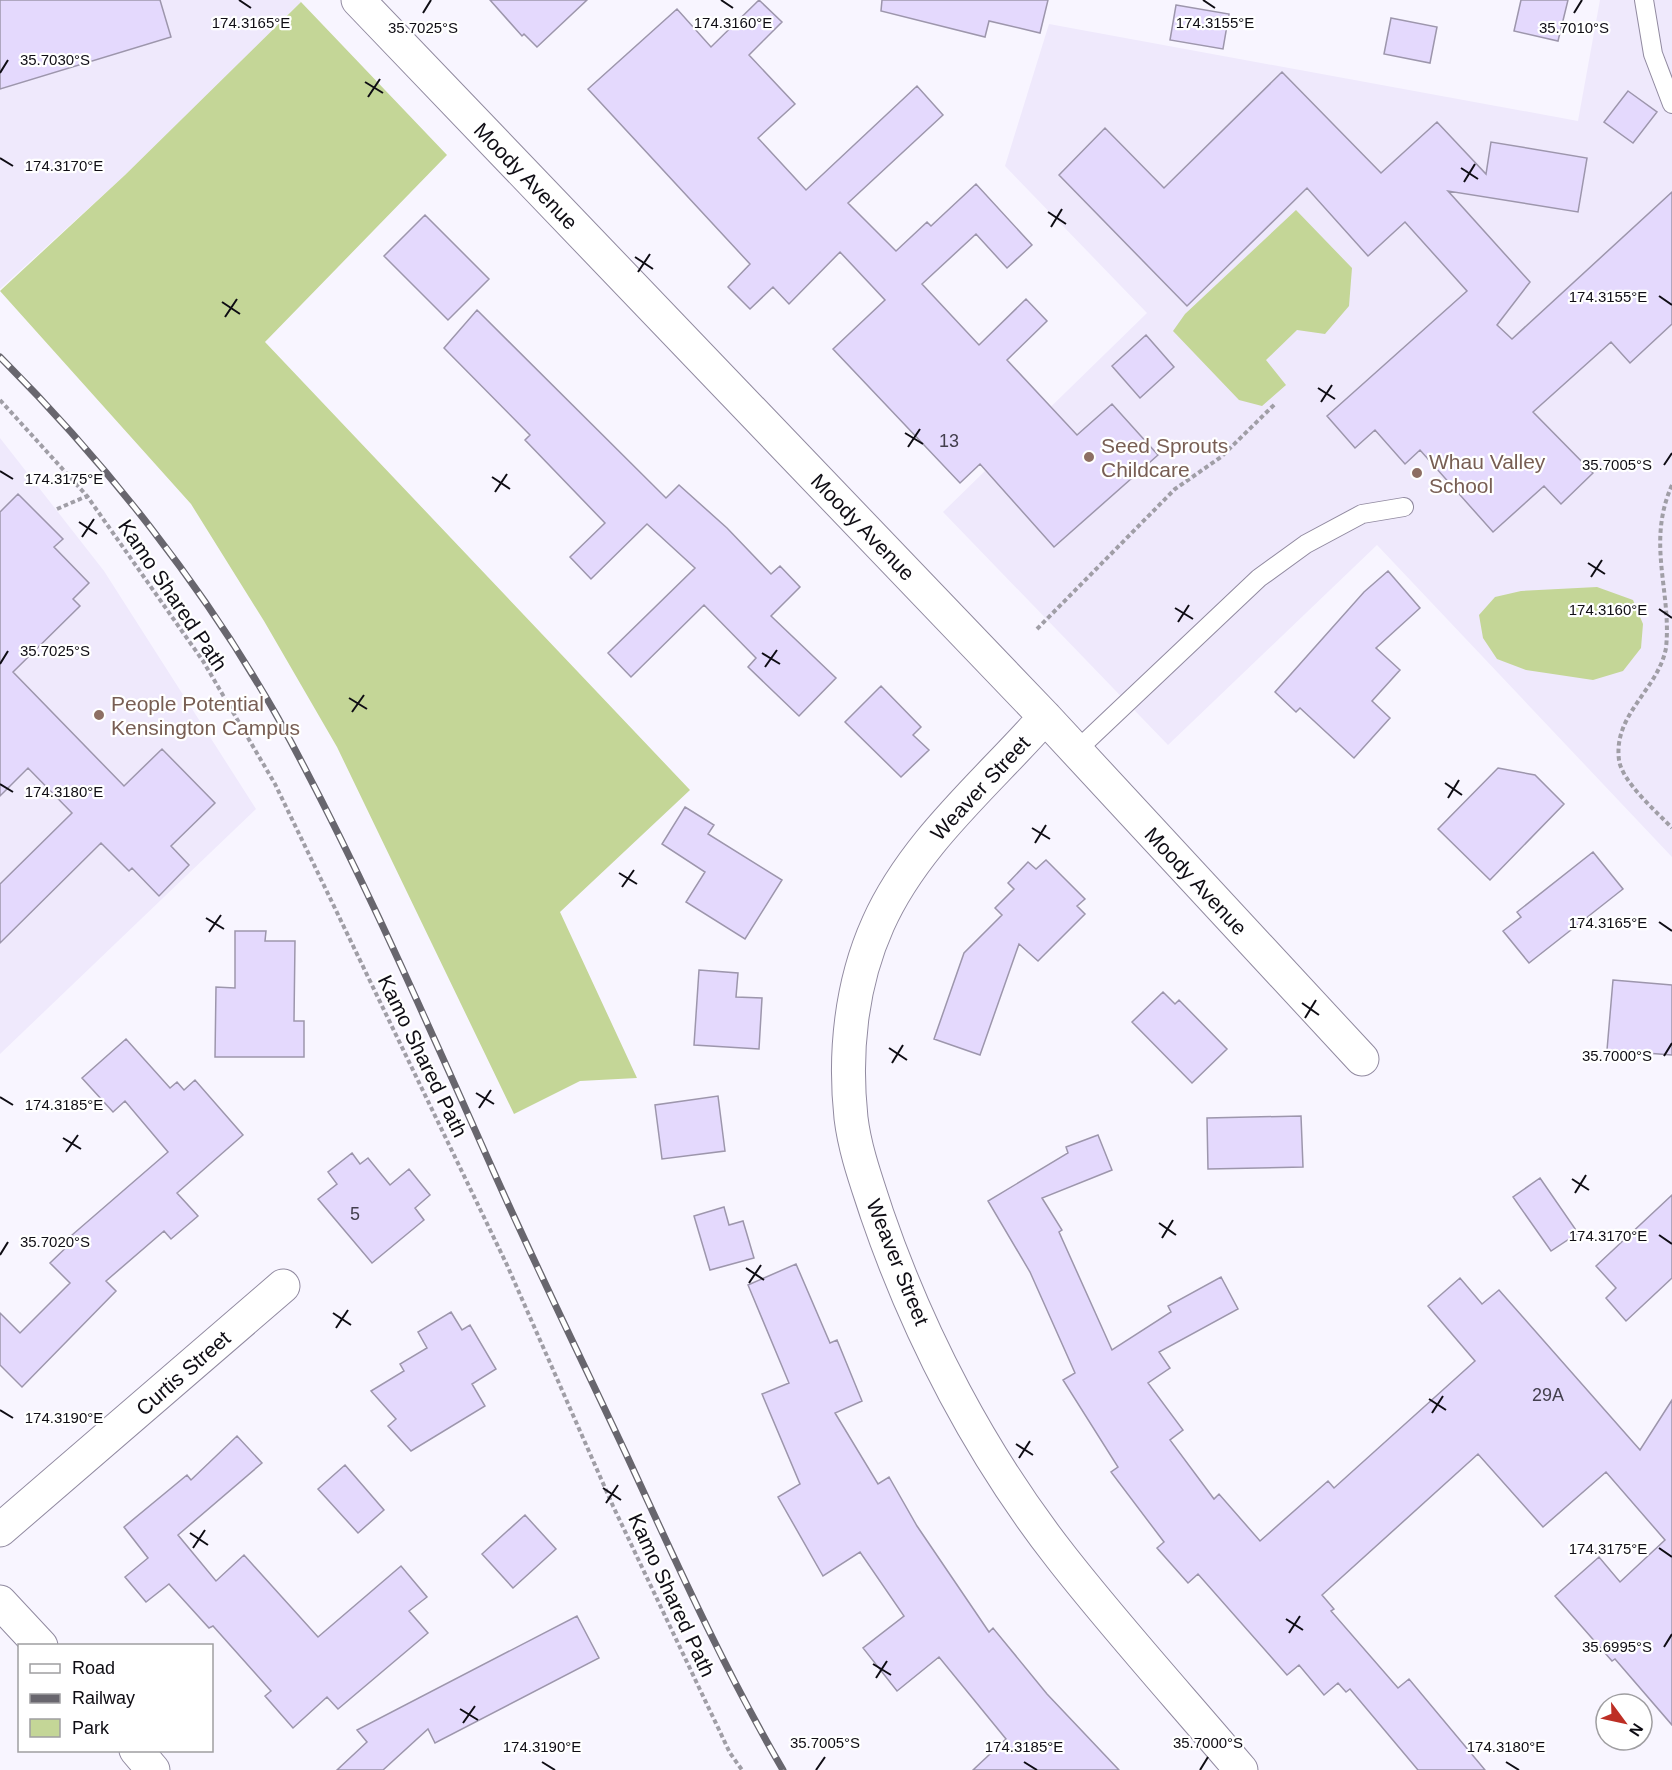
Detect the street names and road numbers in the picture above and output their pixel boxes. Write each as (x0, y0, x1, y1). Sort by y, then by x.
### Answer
street label: Moody Avenue (470, 118, 582, 234)
street label: Moody Avenue (807, 469, 919, 585)
street label: Kamo Shared Path (114, 515, 232, 675)
street label: Weaver Street (926, 731, 1034, 845)
street label: Moody Avenue (1140, 822, 1252, 940)
street label: Kamo Shared Path (374, 971, 472, 1141)
street label: Weaver Street (862, 1196, 934, 1329)
street label: Curtis Street (131, 1326, 235, 1420)
street label: Kamo Shared Path (624, 1510, 720, 1680)

